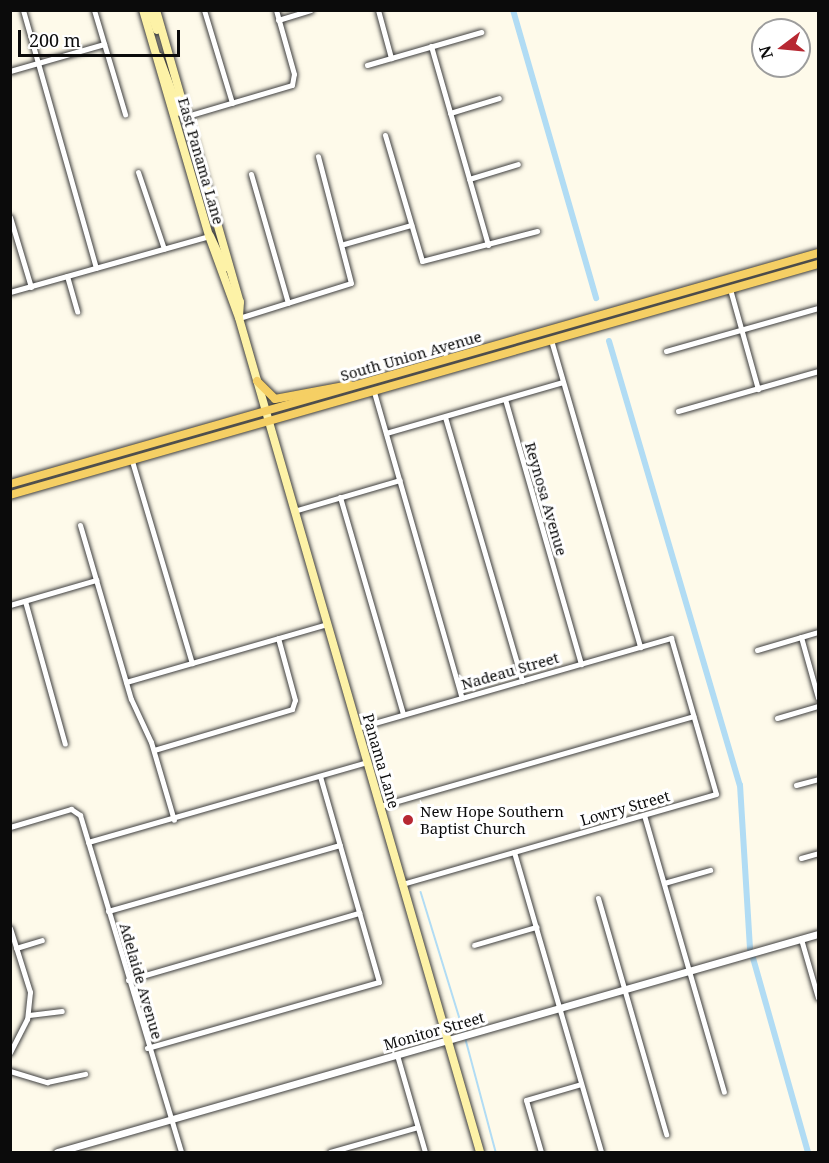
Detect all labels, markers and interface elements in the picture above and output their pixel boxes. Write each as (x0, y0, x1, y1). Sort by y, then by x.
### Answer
scale bar (21, 18, 183, 56)
north arrow (751, 18, 811, 78)
text: 200 m (29, 28, 81, 52)
text: N (753, 43, 778, 62)
street label: East Panama Lane (174, 95, 228, 227)
street label: South Union Avenue (338, 327, 484, 385)
street label: Reynosa Avenue (521, 440, 571, 558)
street label: Nadeau Street (459, 648, 561, 694)
street label: Panama Lane (359, 712, 403, 810)
street label: Lowry Street (578, 787, 672, 829)
place label: New Hope Southern Baptist Church (420, 802, 564, 837)
marker: New Hope Southern Baptist Church (401, 813, 415, 827)
street label: Adelaide Avenue (116, 921, 166, 1041)
street label: Monitor Street (382, 1008, 486, 1054)

